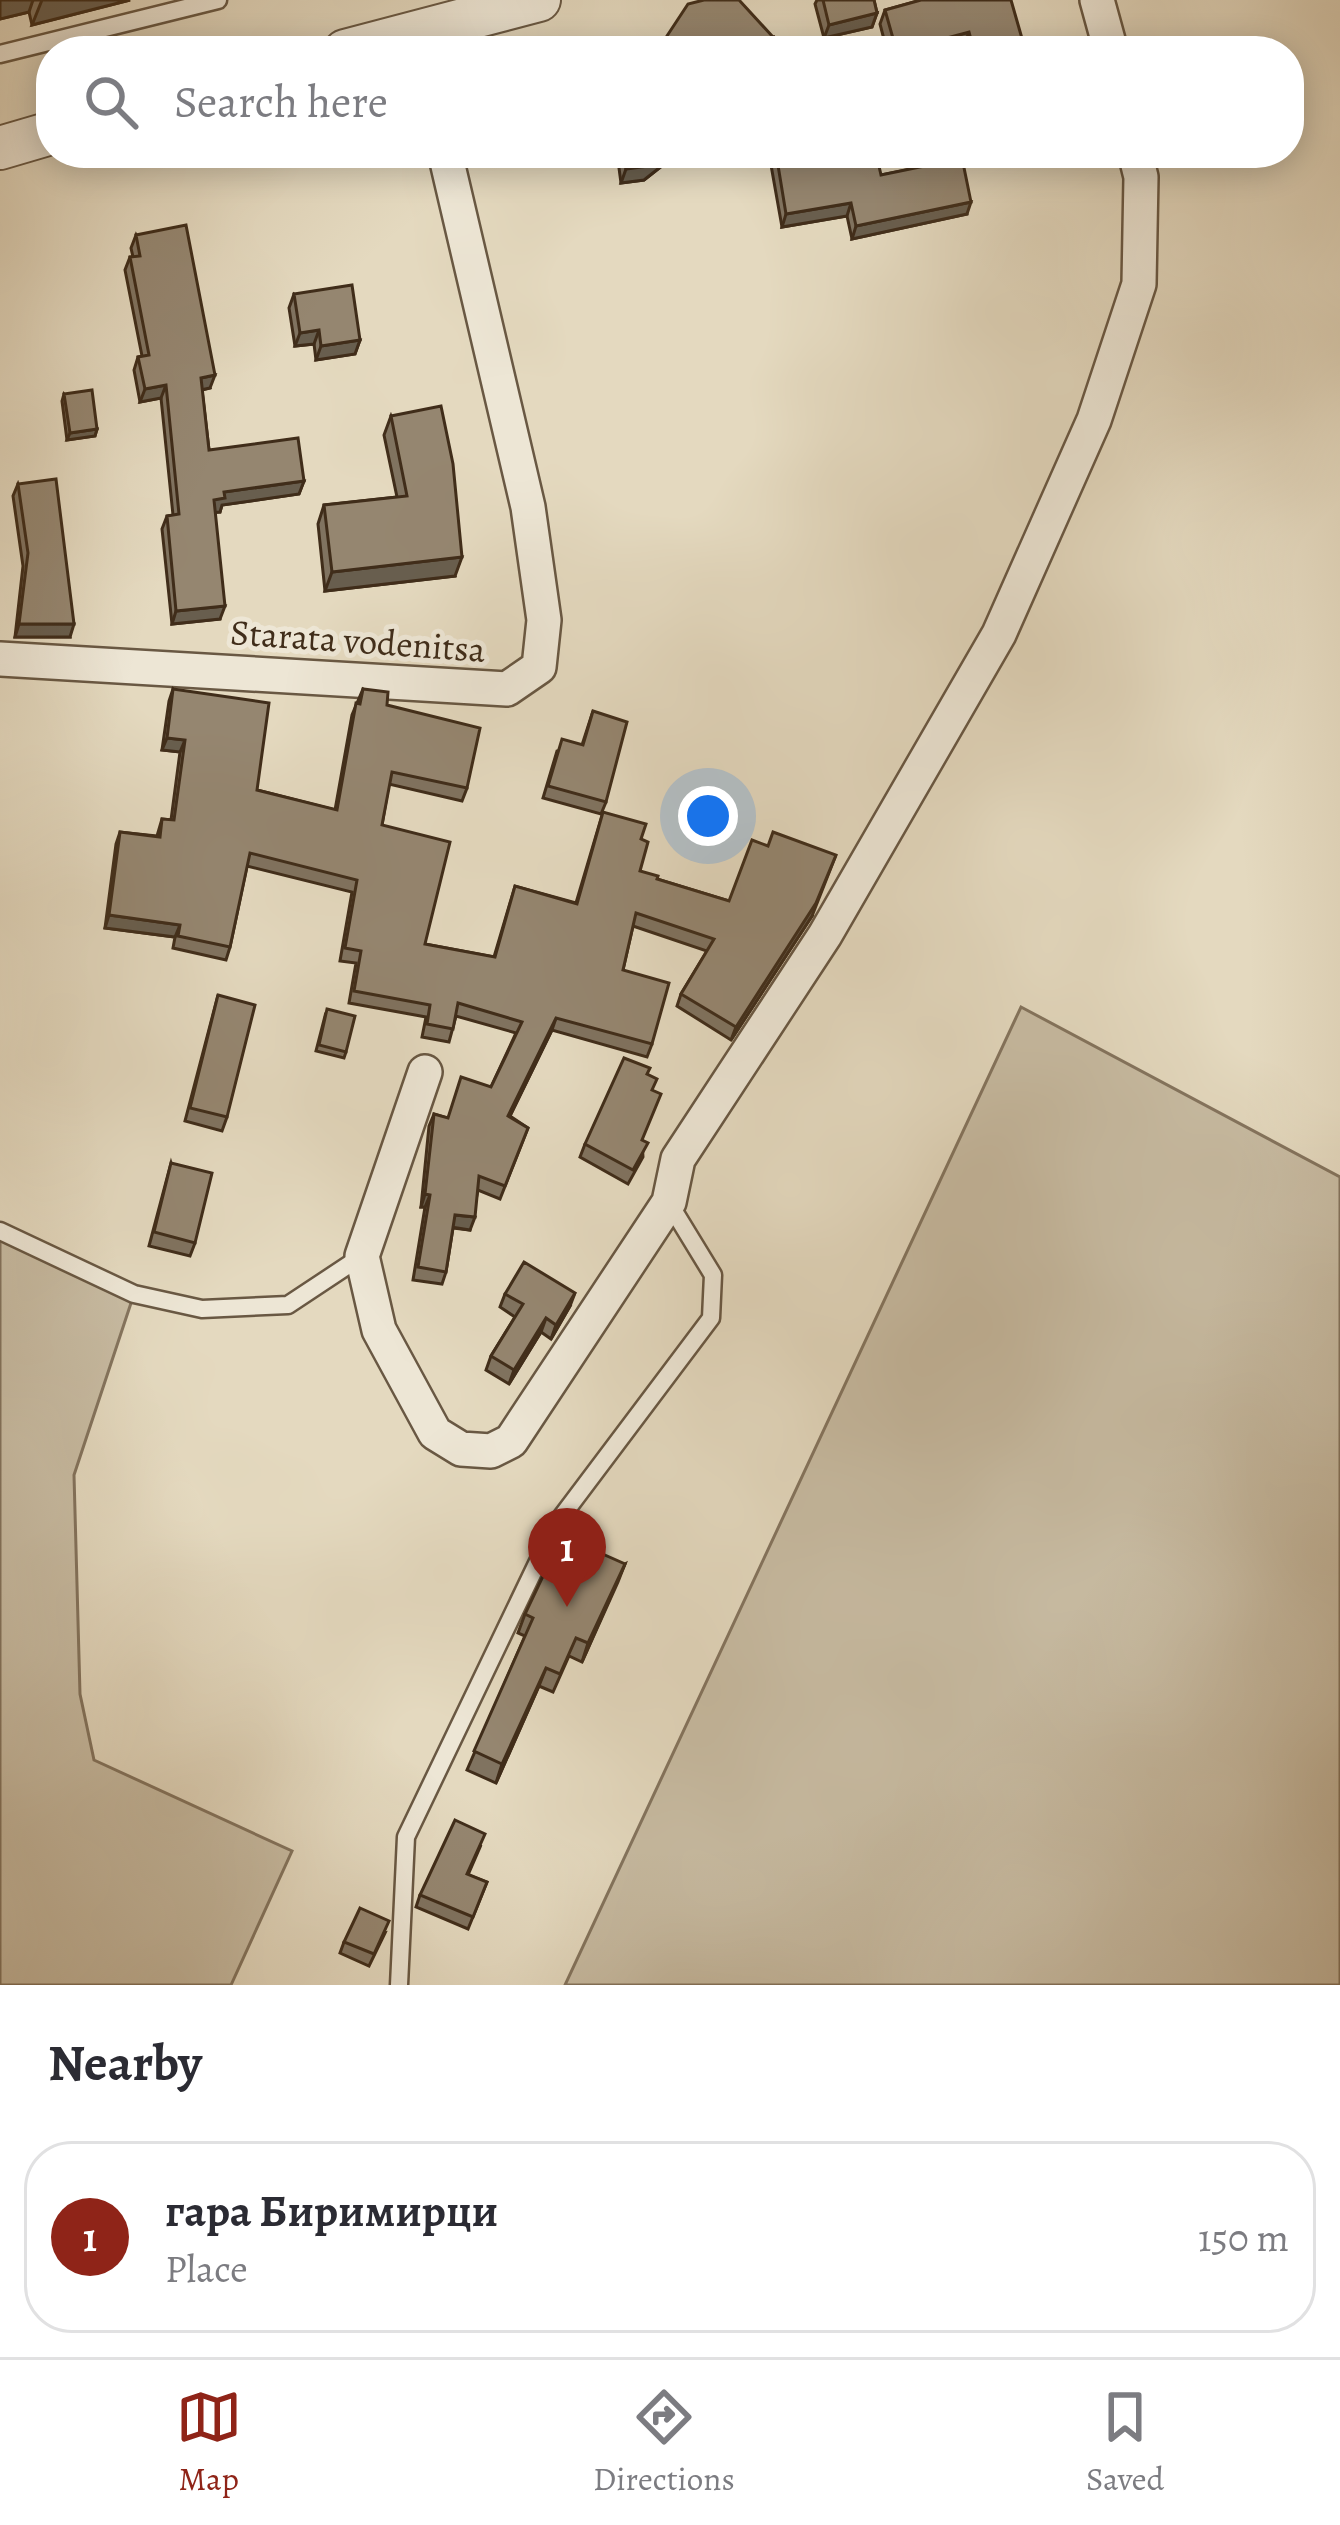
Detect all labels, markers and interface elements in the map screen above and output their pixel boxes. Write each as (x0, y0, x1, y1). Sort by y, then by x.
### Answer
search box (36, 36, 1304, 168)
icon: search (78, 69, 144, 135)
text: Search here (174, 71, 388, 133)
street label: Starata vodenitsa (229, 607, 487, 674)
your location (678, 786, 738, 846)
pin: 1 (528, 1508, 606, 1607)
text: Nearby (48, 2028, 202, 2098)
text: гара Биримирци (165, 2180, 498, 2242)
text: 1 (83, 2211, 97, 2264)
text: 150 m (1198, 2211, 1289, 2264)
text: Place (165, 2242, 248, 2295)
tab: Map (176, 2384, 242, 2501)
tab: Directions (593, 2384, 735, 2501)
tab: Saved (1086, 2384, 1164, 2501)

